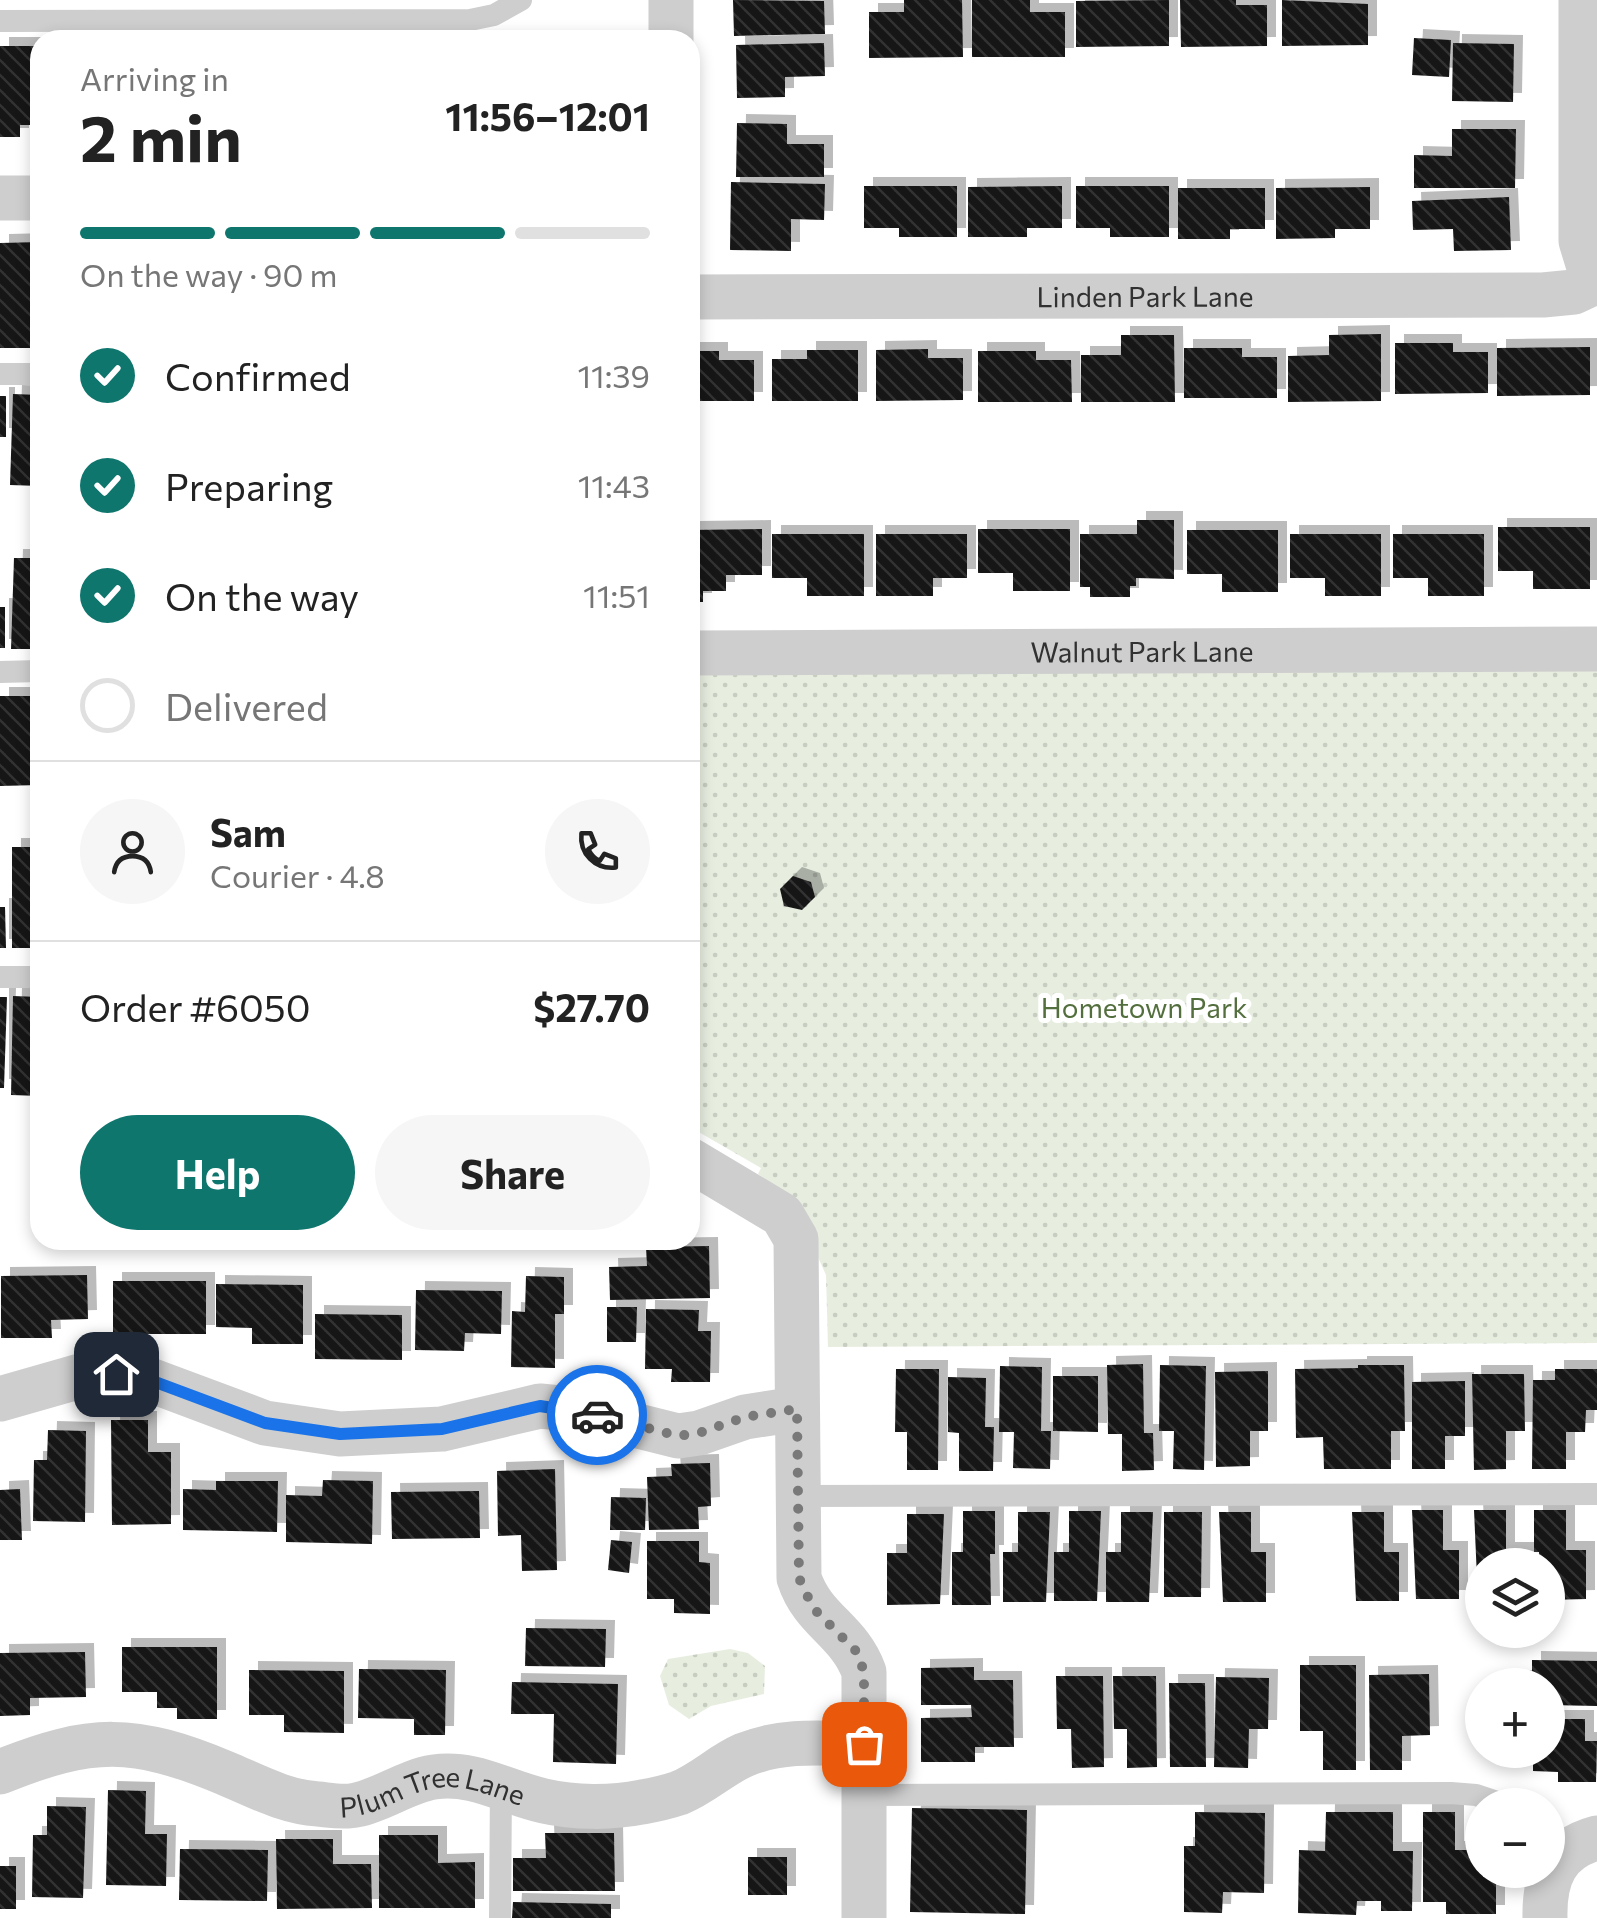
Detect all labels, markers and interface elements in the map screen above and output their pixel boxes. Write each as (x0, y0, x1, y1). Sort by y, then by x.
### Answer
text: Arriving in (80, 58, 229, 98)
text: 11:56–12:01 (445, 92, 650, 139)
text: 2 min (80, 96, 242, 175)
text: On the way · 90 m (80, 254, 337, 294)
street label: Linden Park Lane (1036, 279, 1254, 313)
icon: check (80, 348, 135, 403)
text: Confirmed (165, 352, 351, 399)
text: 11:39 (577, 355, 650, 395)
icon: check (80, 458, 135, 513)
text: Preparing (165, 462, 333, 509)
text: 11:43 (578, 465, 650, 505)
icon: check (80, 568, 135, 623)
text: On the way (165, 572, 359, 619)
text: 11:51 (583, 575, 650, 615)
street label: Walnut Park Lane (1030, 634, 1254, 668)
text: Delivered (165, 682, 328, 729)
button: person (80, 799, 185, 904)
button: phone (545, 799, 650, 904)
text: Sam (210, 808, 286, 855)
text: Courier · 4.8 (210, 855, 385, 895)
text: Order #6050 (80, 983, 310, 1030)
text: $27.70 (533, 983, 650, 1030)
park label: Hometown Park (1041, 990, 1247, 1024)
button: Help (80, 1115, 355, 1230)
button: Share (375, 1115, 650, 1230)
pin (74, 1332, 159, 1417)
icon: home (89, 1347, 144, 1402)
courier (547, 1365, 647, 1465)
icon: car (570, 1388, 625, 1443)
map controls (1465, 1548, 1565, 1888)
button: layers (1465, 1548, 1565, 1648)
button: + (1465, 1668, 1565, 1768)
pin (822, 1702, 907, 1787)
icon: bag (837, 1717, 892, 1772)
street label: Plum Tree Lane (338, 1759, 530, 1824)
button: − (1465, 1788, 1565, 1888)

